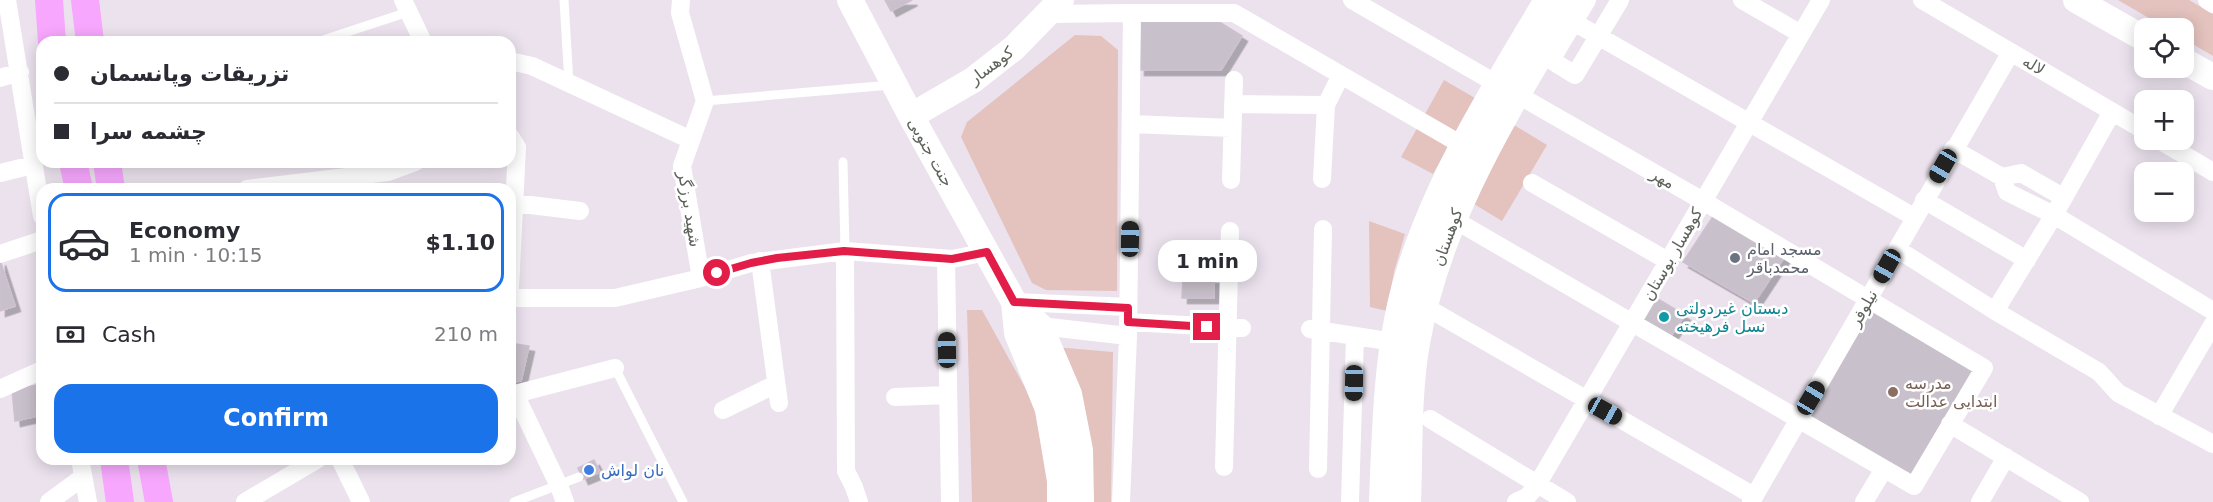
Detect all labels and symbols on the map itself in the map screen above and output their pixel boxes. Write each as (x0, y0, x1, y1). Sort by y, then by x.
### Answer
street label: کوهسار (964, 42, 1018, 90)
street label: لاله (2019, 51, 2048, 79)
street label: جنت جنوبی (903, 114, 957, 191)
car (1926, 146, 1960, 186)
street label: مهر (1646, 164, 1678, 194)
street label: شهید برزگر (673, 169, 705, 249)
street label: کوهسار بوستان (1638, 204, 1708, 304)
street label: کوهستان (1428, 205, 1468, 269)
car (1121, 221, 1139, 257)
callout: 1 min (1158, 240, 1256, 282)
place label: مسجد امام محمدباقر (1746, 240, 1821, 278)
car (1870, 246, 1904, 286)
marker: مسجد امام محمدباقر (1728, 251, 1742, 265)
route start (703, 259, 730, 286)
street label: نیلوفر (1845, 286, 1882, 331)
place label: دبستان غیردولتی نسل فرهیخته (1676, 299, 1788, 337)
marker: دبستان غیردولتی نسل فرهیخته (1657, 310, 1671, 324)
route end (1193, 313, 1220, 340)
car (938, 332, 956, 368)
car (1345, 365, 1363, 401)
place label: مدرسه ابتدایی عدالت (1905, 374, 1997, 411)
car (1794, 378, 1828, 418)
marker: مدرسه ابتدایی عدالت (1886, 385, 1900, 399)
car (1585, 394, 1625, 428)
place label: نان لواش (601, 461, 664, 481)
marker: نان لواش (582, 463, 596, 477)

